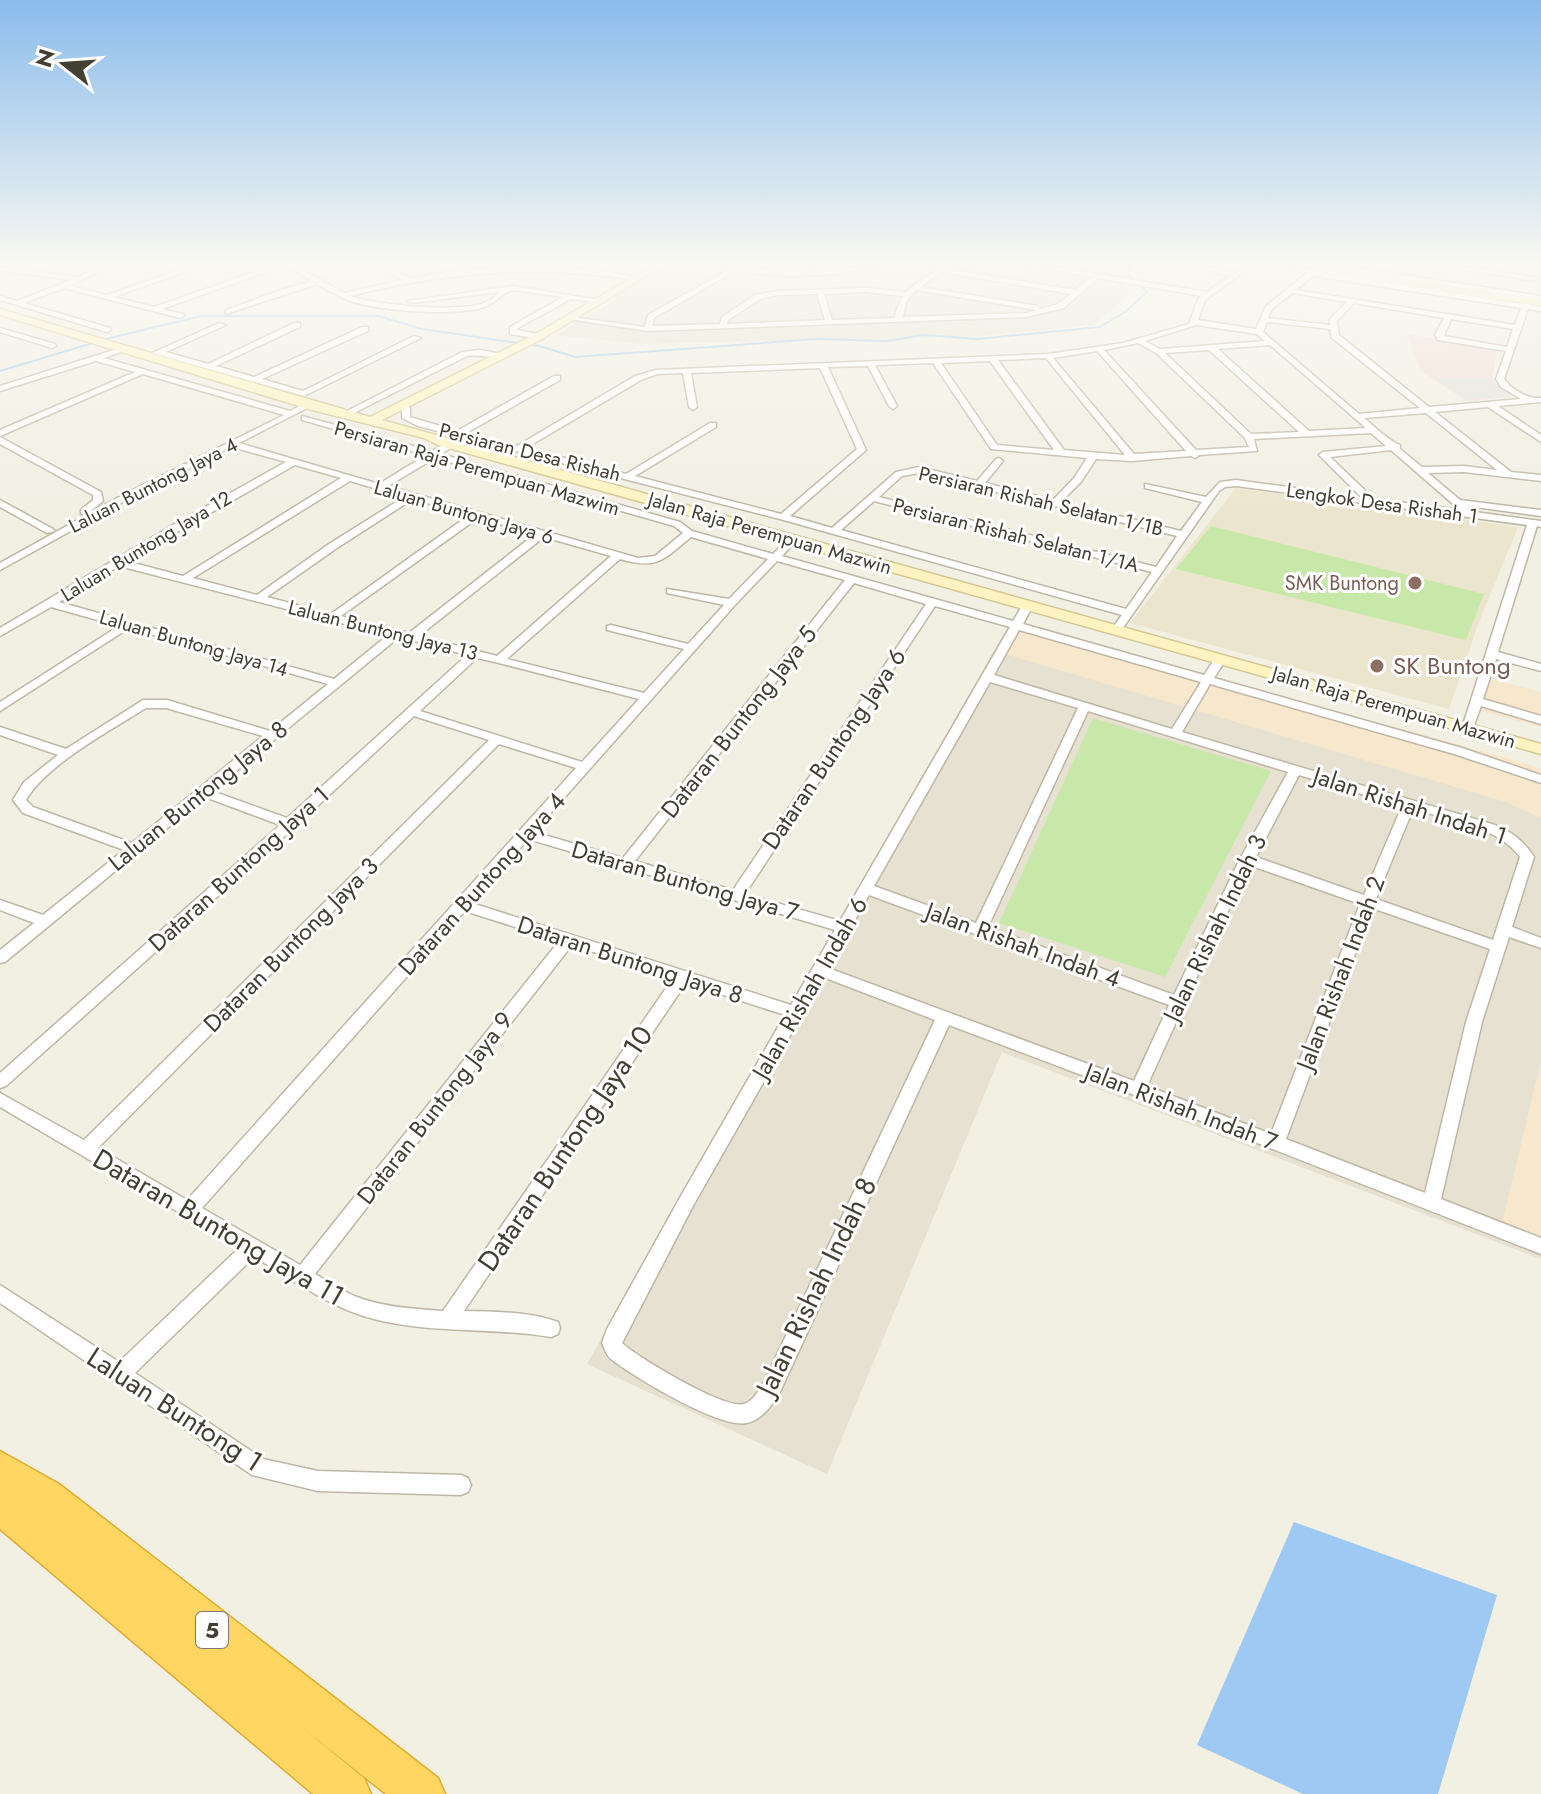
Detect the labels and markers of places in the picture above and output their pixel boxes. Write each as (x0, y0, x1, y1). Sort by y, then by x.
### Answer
place label: SMK Buntong (1285, 569, 1399, 598)
marker: SMK Buntong (1406, 574, 1424, 592)
place label: SK Buntong (1393, 648, 1511, 683)
marker: SK Buntong (1368, 657, 1386, 675)

